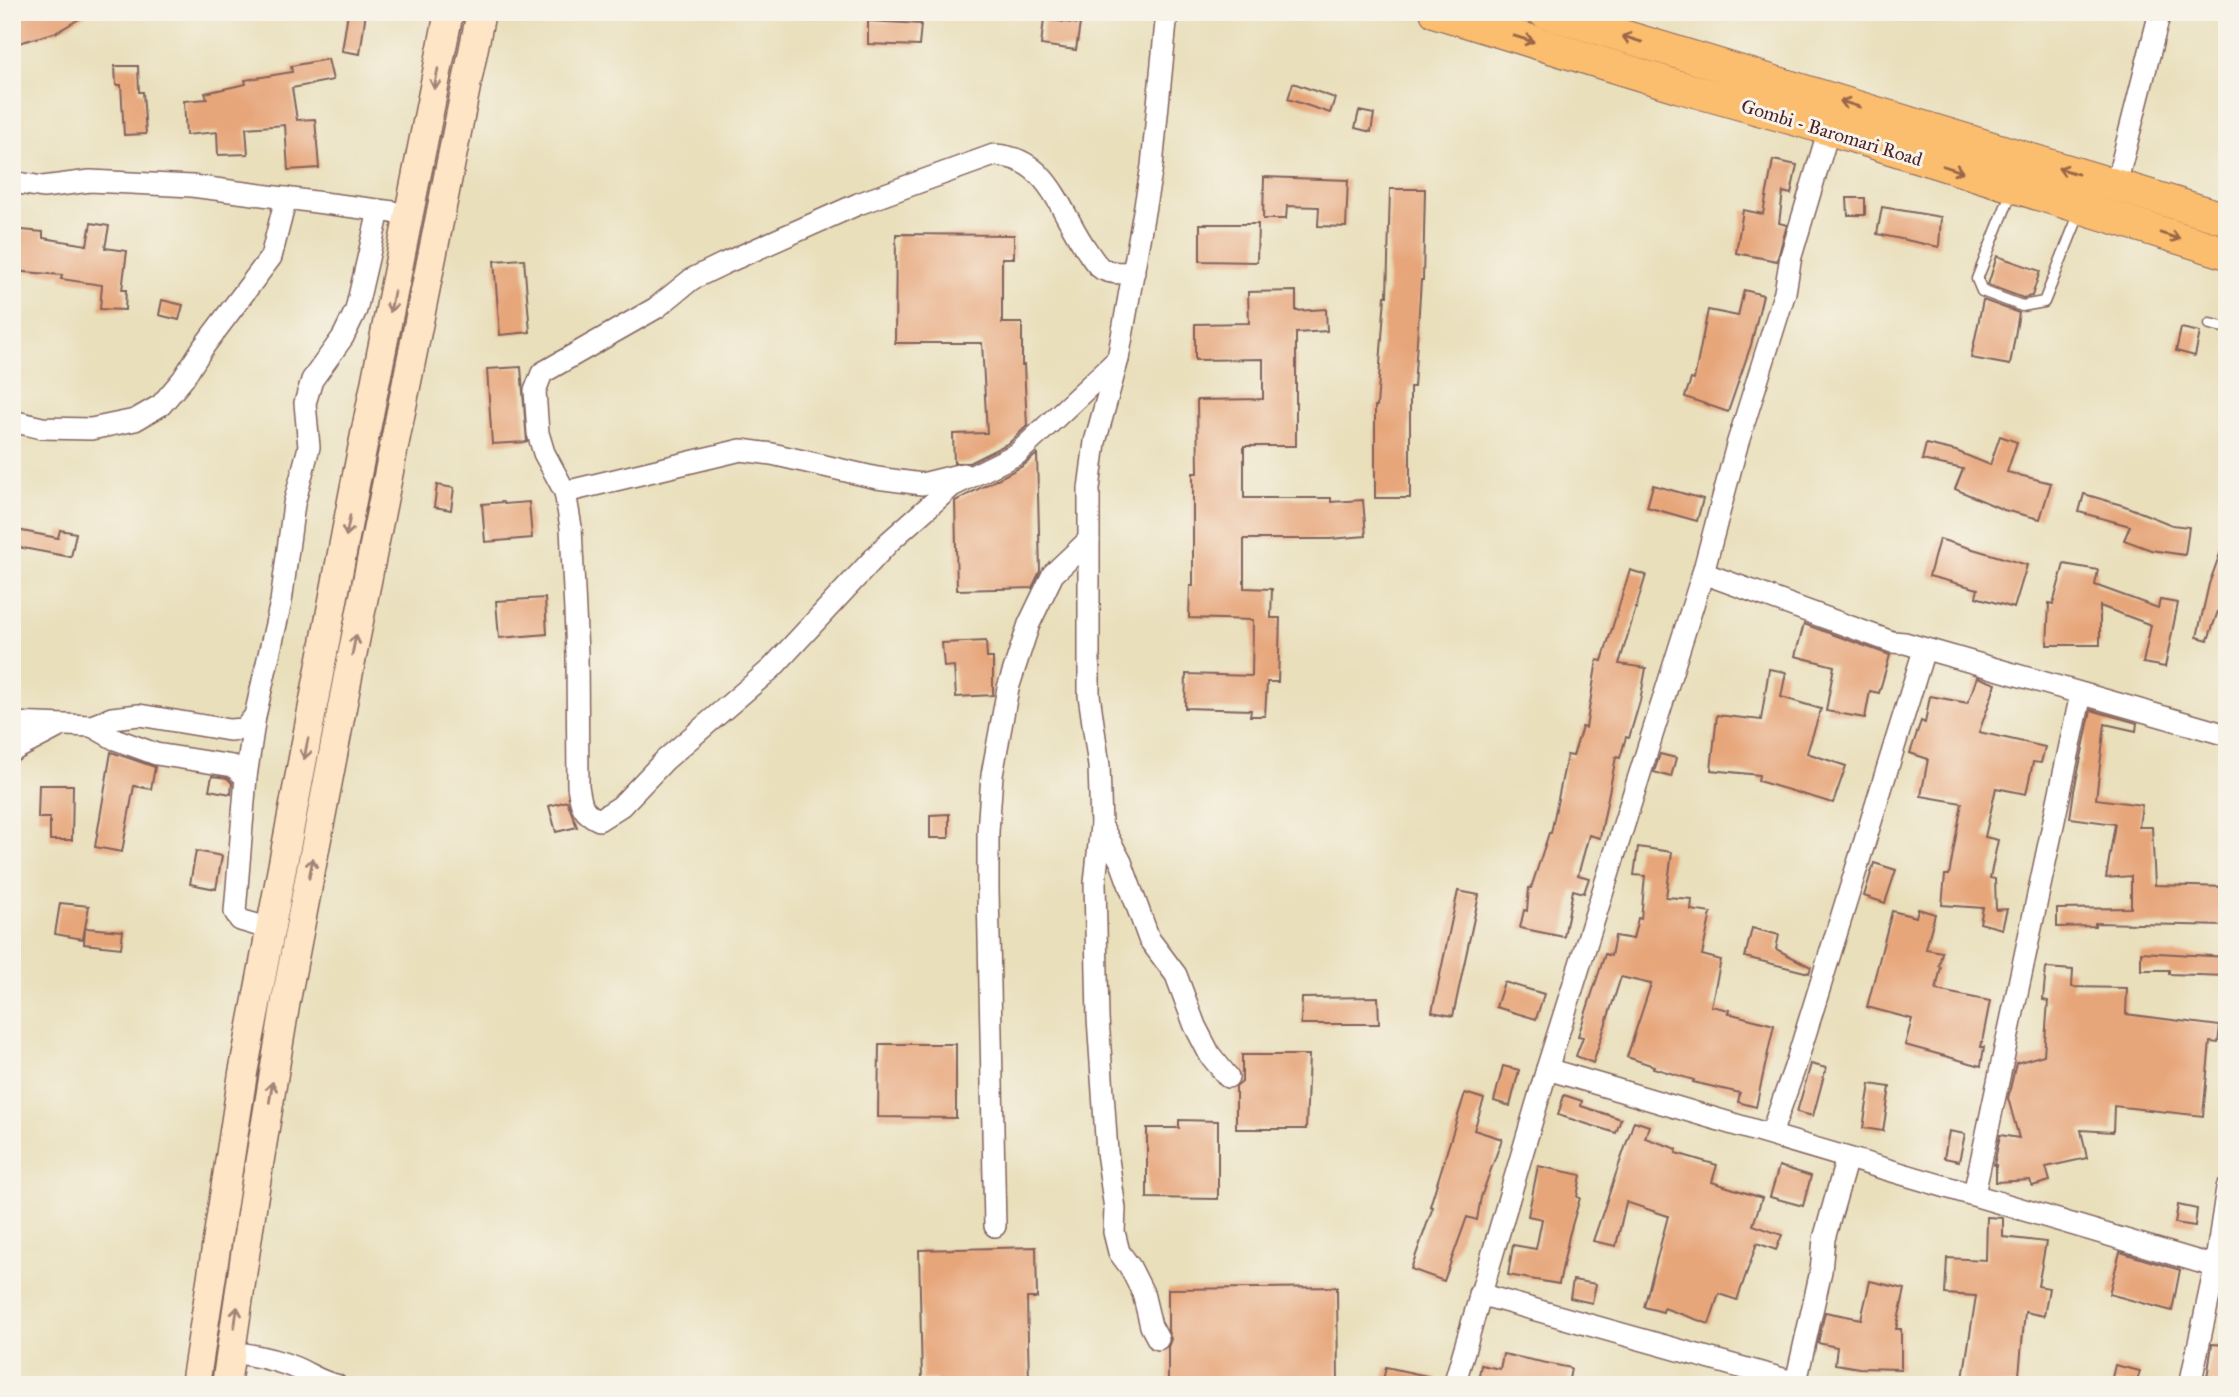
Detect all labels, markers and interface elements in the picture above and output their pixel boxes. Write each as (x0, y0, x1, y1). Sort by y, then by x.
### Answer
one-way arrow (1621, 31, 1643, 44)
one-way arrow (1513, 34, 1535, 47)
one-way arrow (429, 67, 442, 90)
street label: Gombi - Baromari Road (1739, 94, 1926, 171)
one-way arrow (1839, 97, 1861, 110)
one-way arrow (1942, 163, 1964, 176)
one-way arrow (2057, 163, 2079, 176)
one-way arrow (2159, 231, 2181, 244)
one-way arrow (384, 290, 398, 313)
one-way arrow (341, 514, 354, 536)
one-way arrow (348, 634, 361, 657)
one-way arrow (298, 737, 312, 760)
one-way arrow (305, 858, 318, 880)
one-way arrow (265, 1081, 278, 1104)
one-way arrow (230, 1306, 243, 1329)

